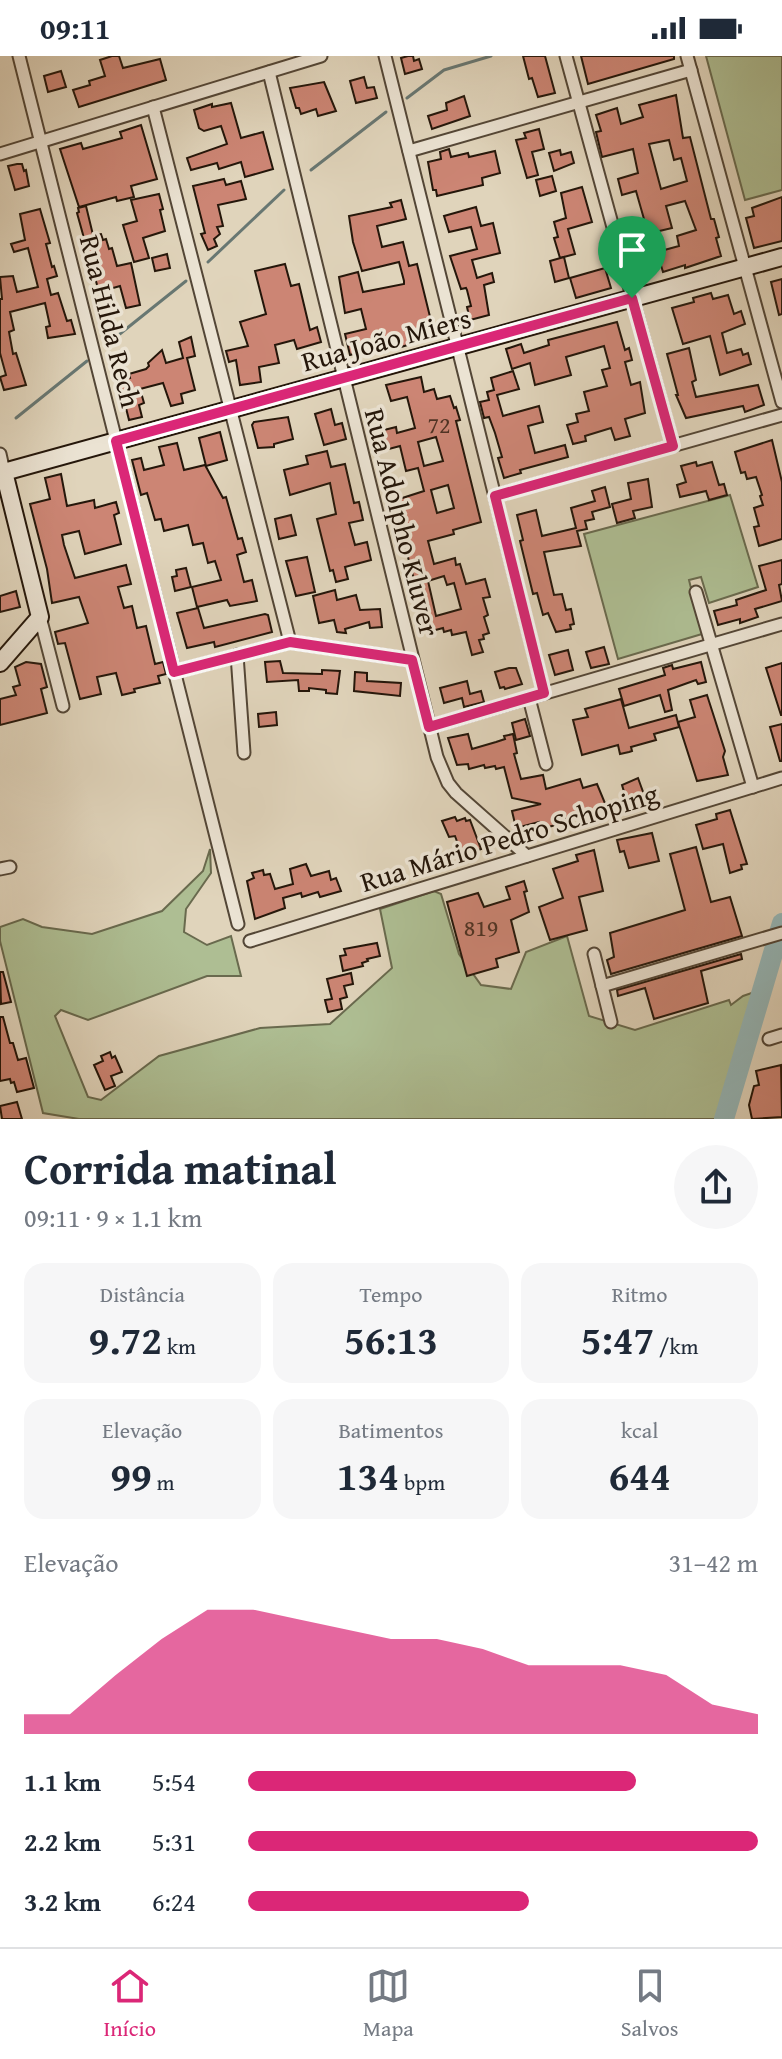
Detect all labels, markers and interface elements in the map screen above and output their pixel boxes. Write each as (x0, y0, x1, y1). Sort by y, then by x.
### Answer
text: 09:11 (40, 6, 111, 50)
pin (598, 216, 666, 298)
icon: arrive (610, 228, 654, 272)
street label: Rua Hilda Rech (70, 231, 152, 412)
street label: Rua João Miers (297, 297, 475, 381)
street label: Rua Adolpho Kluver (355, 404, 451, 641)
house number: 72 (427, 407, 451, 442)
street label: Rua Mário Pedro Schoping (355, 772, 663, 902)
house number: 819 (464, 910, 498, 945)
text: Corrida matinal (24, 1136, 337, 1200)
button: share (674, 1145, 758, 1229)
text: 09:11 · 9 × 1.1 km (24, 1198, 202, 1237)
text: Distância (100, 1278, 185, 1310)
text: Tempo (360, 1278, 422, 1310)
text: Ritmo (612, 1278, 668, 1310)
text: 9.72 (89, 1310, 162, 1369)
text: 56:13 (344, 1310, 438, 1369)
text: 5:47 (581, 1310, 654, 1369)
text: km (162, 1330, 196, 1362)
text: /km (654, 1330, 699, 1362)
text: Elevação (102, 1414, 182, 1446)
text: Batimentos (338, 1414, 444, 1446)
text: kcal (621, 1414, 658, 1446)
text: 99 (110, 1446, 152, 1505)
text: 134 (337, 1446, 399, 1505)
text: 644 (609, 1446, 671, 1505)
text: m (152, 1466, 174, 1498)
text: bpm (399, 1466, 445, 1498)
text: Elevação (24, 1543, 118, 1582)
text: 31–42 m (669, 1543, 758, 1582)
text: 1.1 km (24, 1762, 101, 1801)
text: 5:54 (152, 1762, 196, 1801)
text: 2.2 km (24, 1822, 101, 1861)
text: 5:31 (152, 1822, 196, 1861)
text: 3.2 km (24, 1882, 101, 1921)
text: 6:24 (152, 1882, 196, 1921)
tab: Início (104, 1964, 156, 2044)
tab: Mapa (363, 1964, 414, 2044)
tab: Salvos (621, 1964, 678, 2044)

